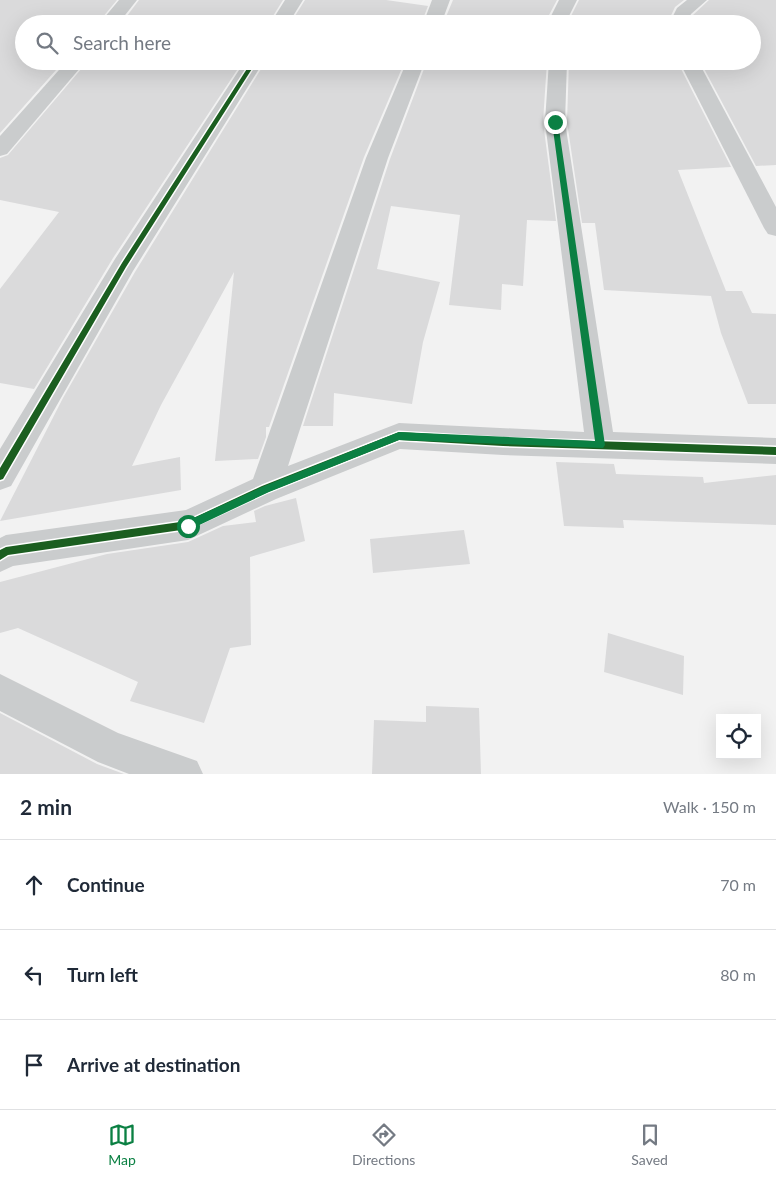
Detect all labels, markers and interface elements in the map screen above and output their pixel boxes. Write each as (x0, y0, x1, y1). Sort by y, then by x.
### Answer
search box (15, 15, 761, 70)
icon: search (33, 29, 61, 57)
text: Search here (73, 31, 171, 54)
route end (544, 111, 567, 134)
route start (177, 515, 200, 538)
map controls (716, 714, 761, 759)
button: locate (716, 714, 761, 759)
text: 2 min (20, 794, 72, 819)
text: Walk · 150 m (663, 797, 756, 816)
icon: ahead (20, 871, 48, 899)
text: Continue (67, 873, 145, 896)
text: 70 m (720, 875, 756, 894)
icon: left (20, 961, 48, 989)
text: Turn left (67, 963, 138, 986)
text: 80 m (720, 965, 756, 984)
icon: arrive (20, 1051, 48, 1079)
text: Arrive at destination (67, 1053, 240, 1076)
tab: Map (108, 1121, 136, 1168)
tab: Directions (352, 1121, 415, 1168)
tab: Saved (631, 1121, 668, 1168)

